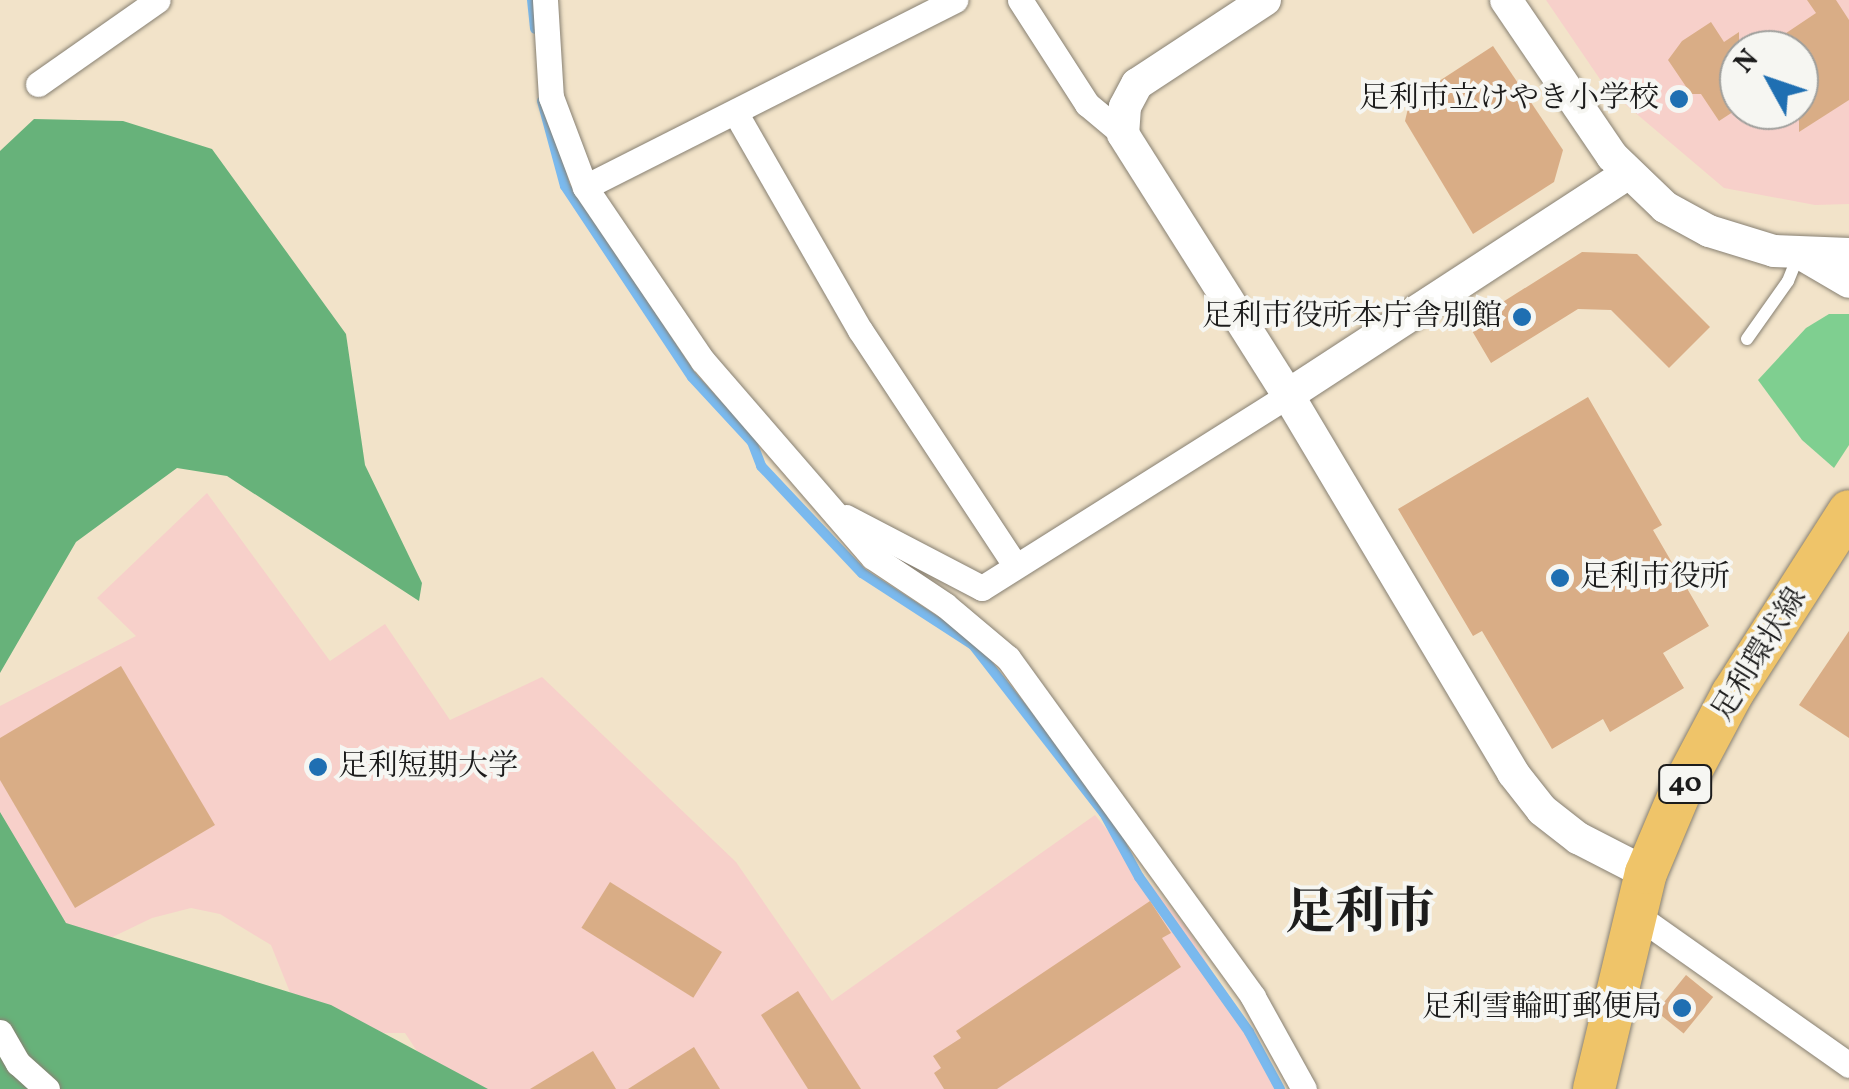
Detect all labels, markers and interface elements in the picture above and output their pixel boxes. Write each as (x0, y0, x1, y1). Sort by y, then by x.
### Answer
north arrow (1719, 30, 1819, 130)
text: N (1726, 41, 1769, 82)
place label: 足利市立けやき小学校 (1359, 81, 1659, 117)
marker: 足利市立けやき小学校 (1668, 88, 1690, 110)
place label: 足利市役所本庁舎別館 (1202, 299, 1502, 335)
marker: 足利市役所本庁舎別館 (1511, 306, 1533, 328)
place label: 足利市役所 (1580, 560, 1730, 596)
marker: 足利市役所 (1549, 567, 1571, 589)
street label: 足利環状線 (1705, 582, 1815, 728)
place label: 足利短期大学 (338, 749, 518, 785)
marker: 足利短期大学 (307, 756, 329, 778)
road number: 40 (1658, 761, 1712, 807)
district label: 足利市 (1285, 886, 1435, 946)
place label: 足利雪輪町郵便局 (1422, 990, 1662, 1026)
marker: 足利雪輪町郵便局 (1671, 997, 1693, 1019)

